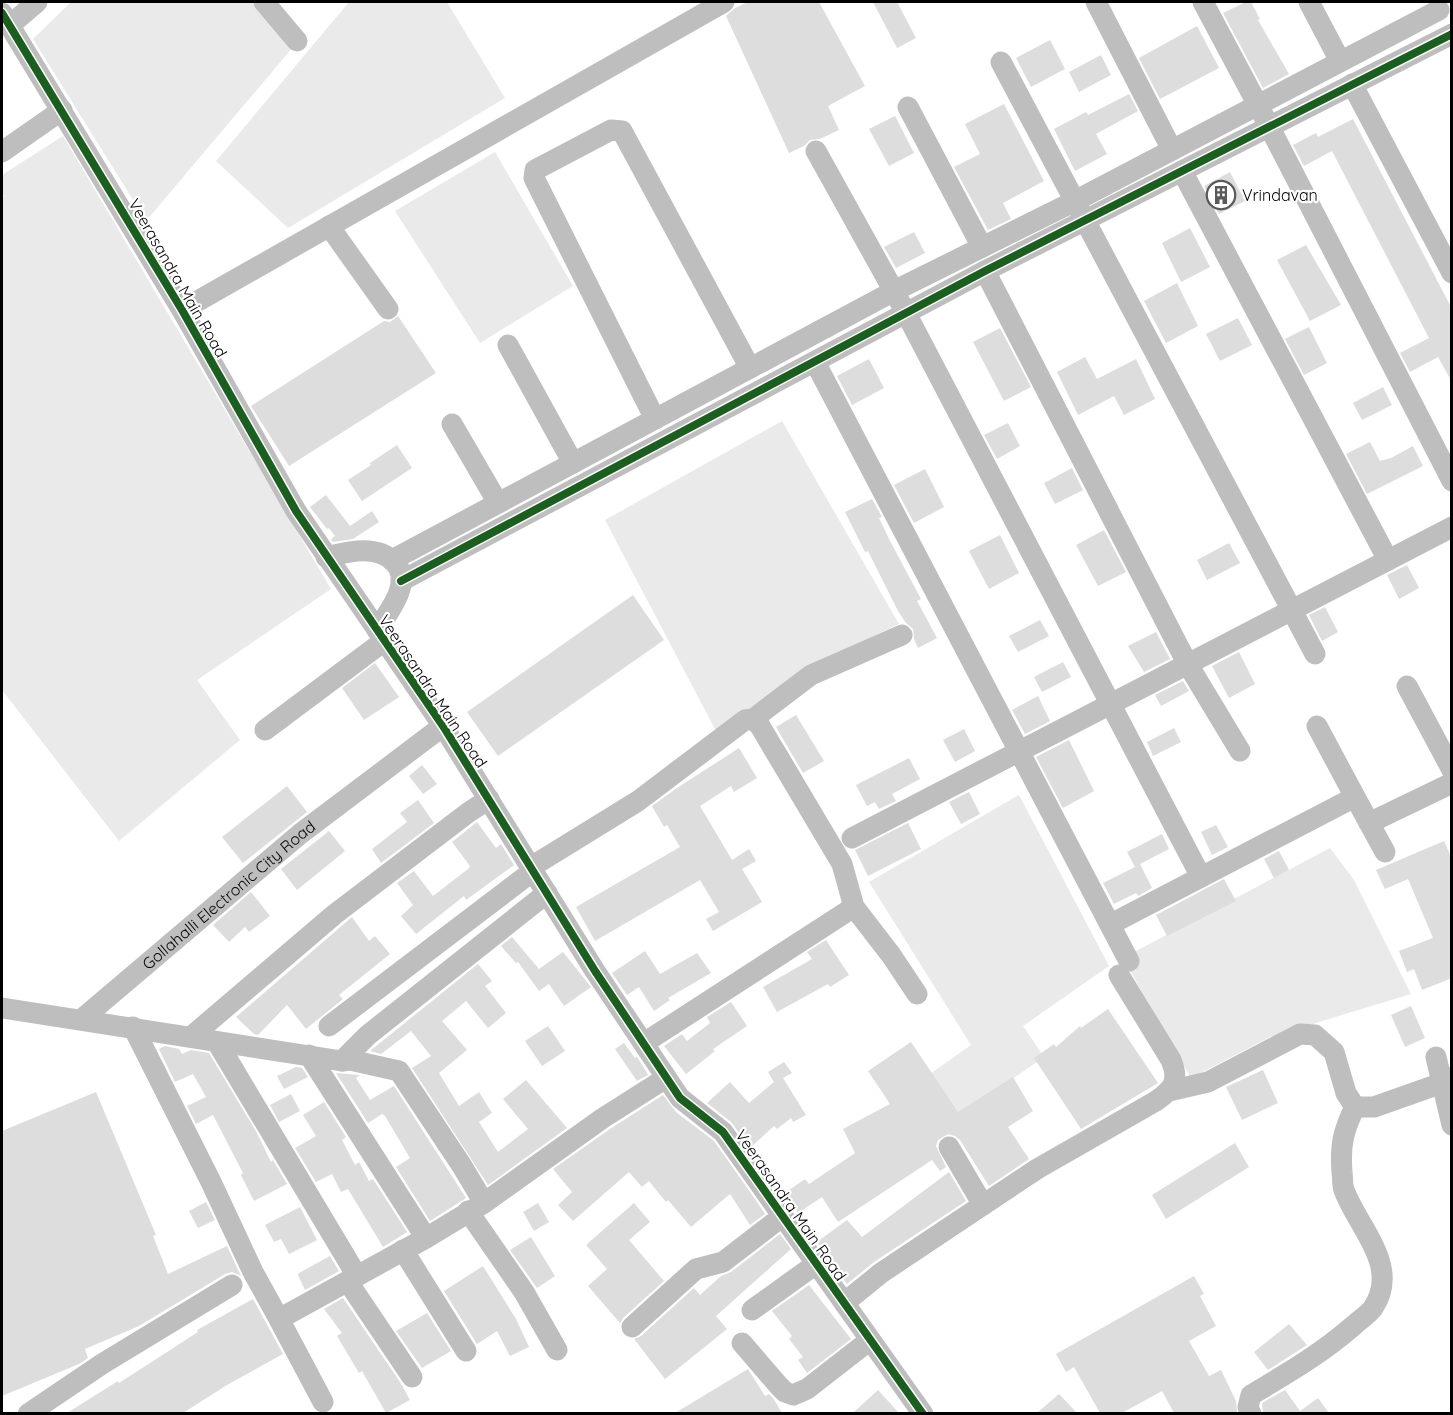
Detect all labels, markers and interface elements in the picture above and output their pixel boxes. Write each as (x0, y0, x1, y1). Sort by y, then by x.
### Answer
building icon: Vrindavan (1205, 179, 1237, 211)
place label: Vrindavan (1242, 185, 1318, 205)
street label: Veerasandra Main Road (124, 195, 232, 361)
street label: Veerasandra Main Road (374, 611, 492, 771)
street label: Gollahalli Electronic City Road (138, 816, 319, 974)
street label: Veerasandra Main Road (731, 1126, 851, 1284)

